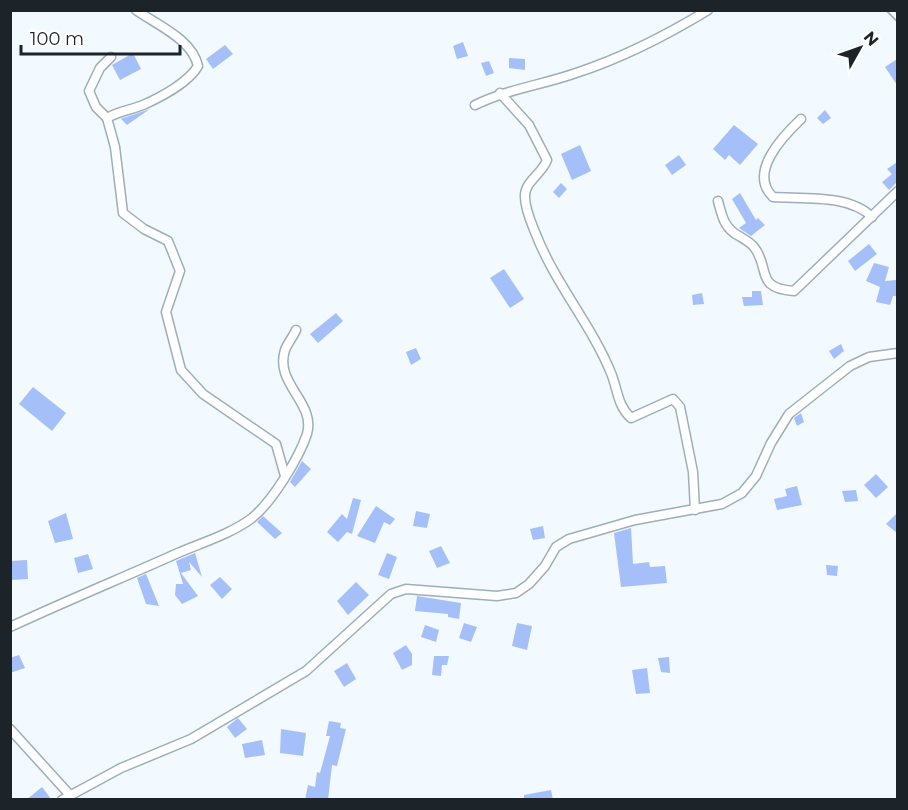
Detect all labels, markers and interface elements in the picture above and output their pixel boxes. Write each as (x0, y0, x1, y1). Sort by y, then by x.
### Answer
scale bar (21, 18, 180, 56)
north arrow (830, 18, 890, 78)
text: 100 m (30, 28, 84, 50)
text: N (860, 28, 883, 50)

